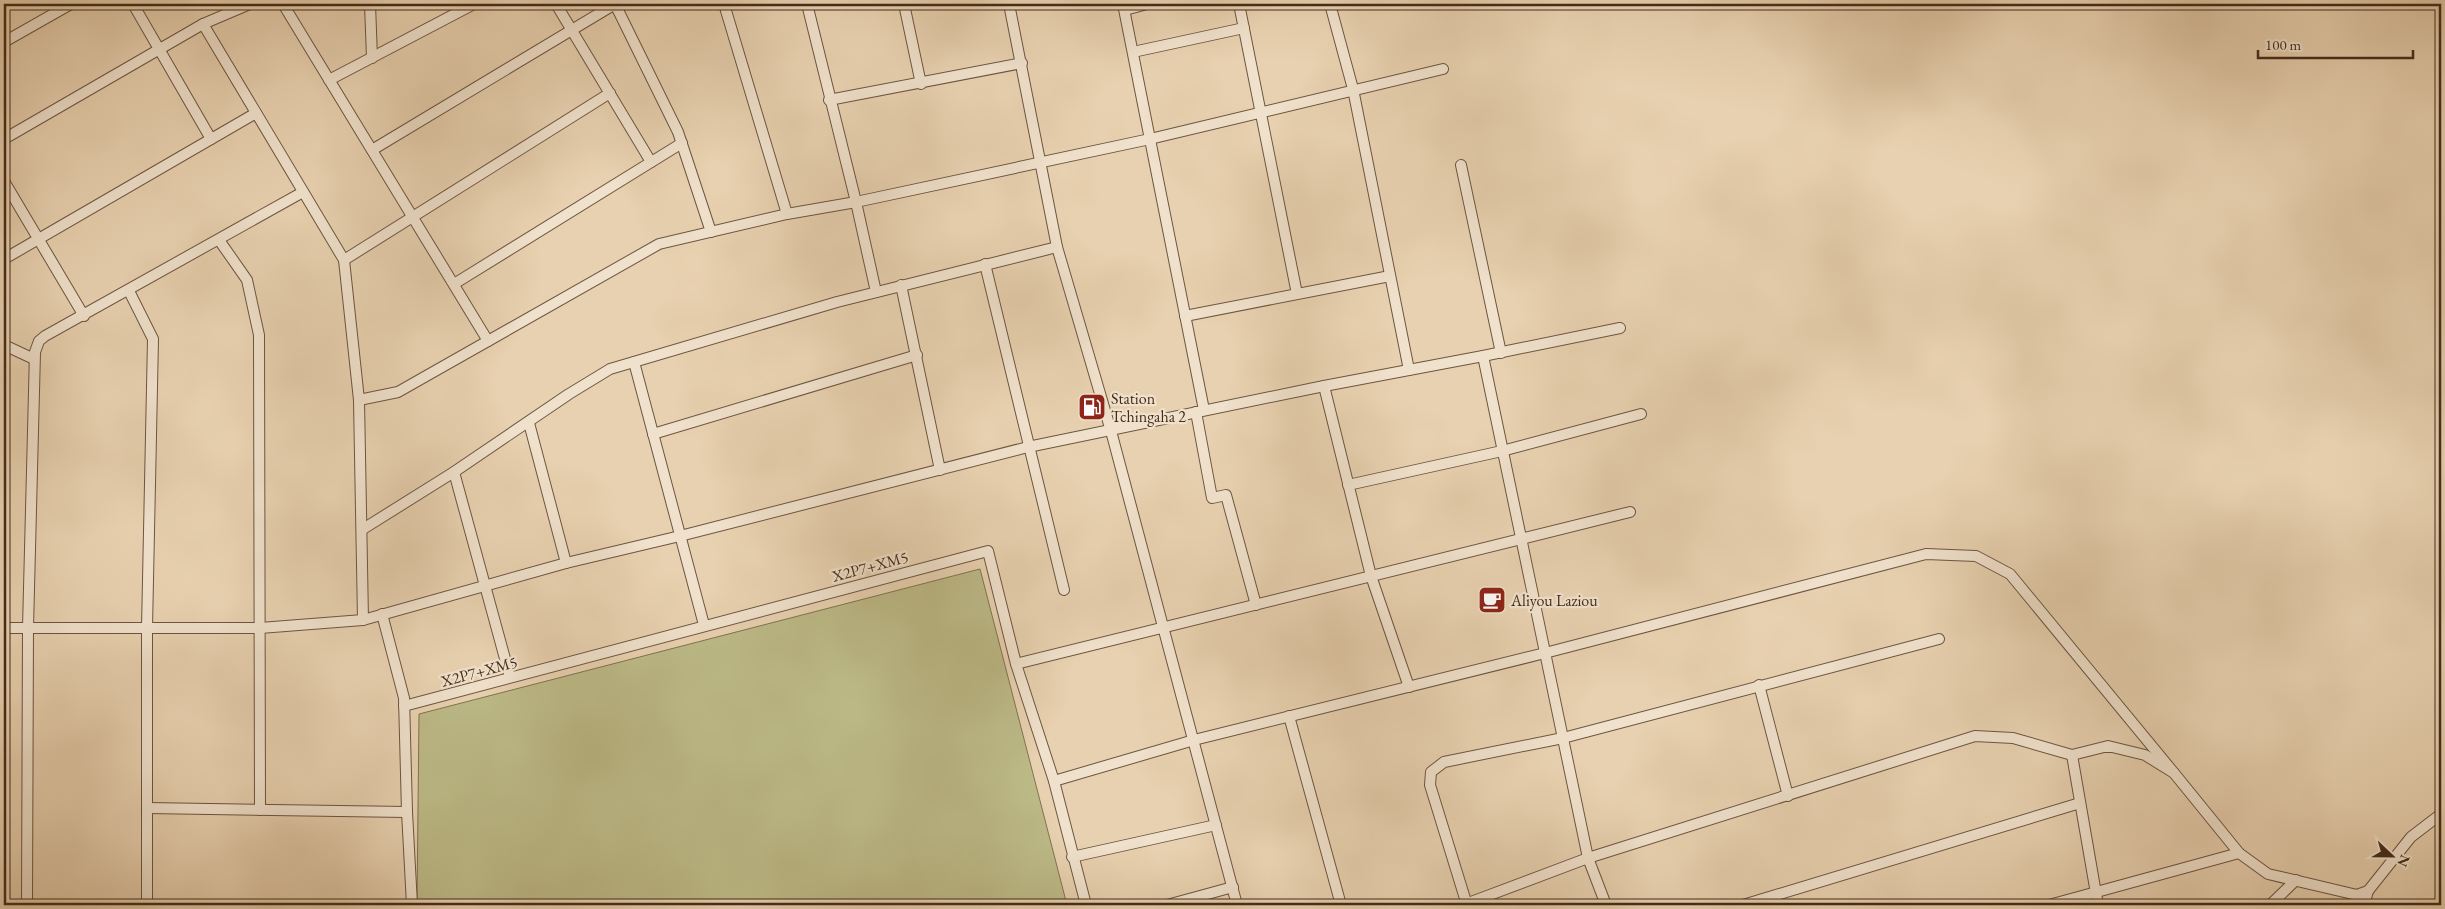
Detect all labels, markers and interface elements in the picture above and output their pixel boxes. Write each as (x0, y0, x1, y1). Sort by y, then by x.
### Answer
scale bar (2258, 28, 2412, 60)
text: 100 m (2265, 35, 2302, 54)
place label: Station Tchingaha 2 (1111, 388, 1186, 427)
fuel station icon: Station Tchingaha 2 (1077, 392, 1107, 422)
street label: X2P7+XM5 (829, 546, 911, 587)
cafe icon: Aliyou Laziou (1477, 585, 1507, 615)
place label: Aliyou Laziou (1510, 590, 1598, 611)
street label: X2P7+XM5 (438, 651, 520, 692)
north arrow (2368, 832, 2418, 882)
text: N (2393, 852, 2415, 870)

